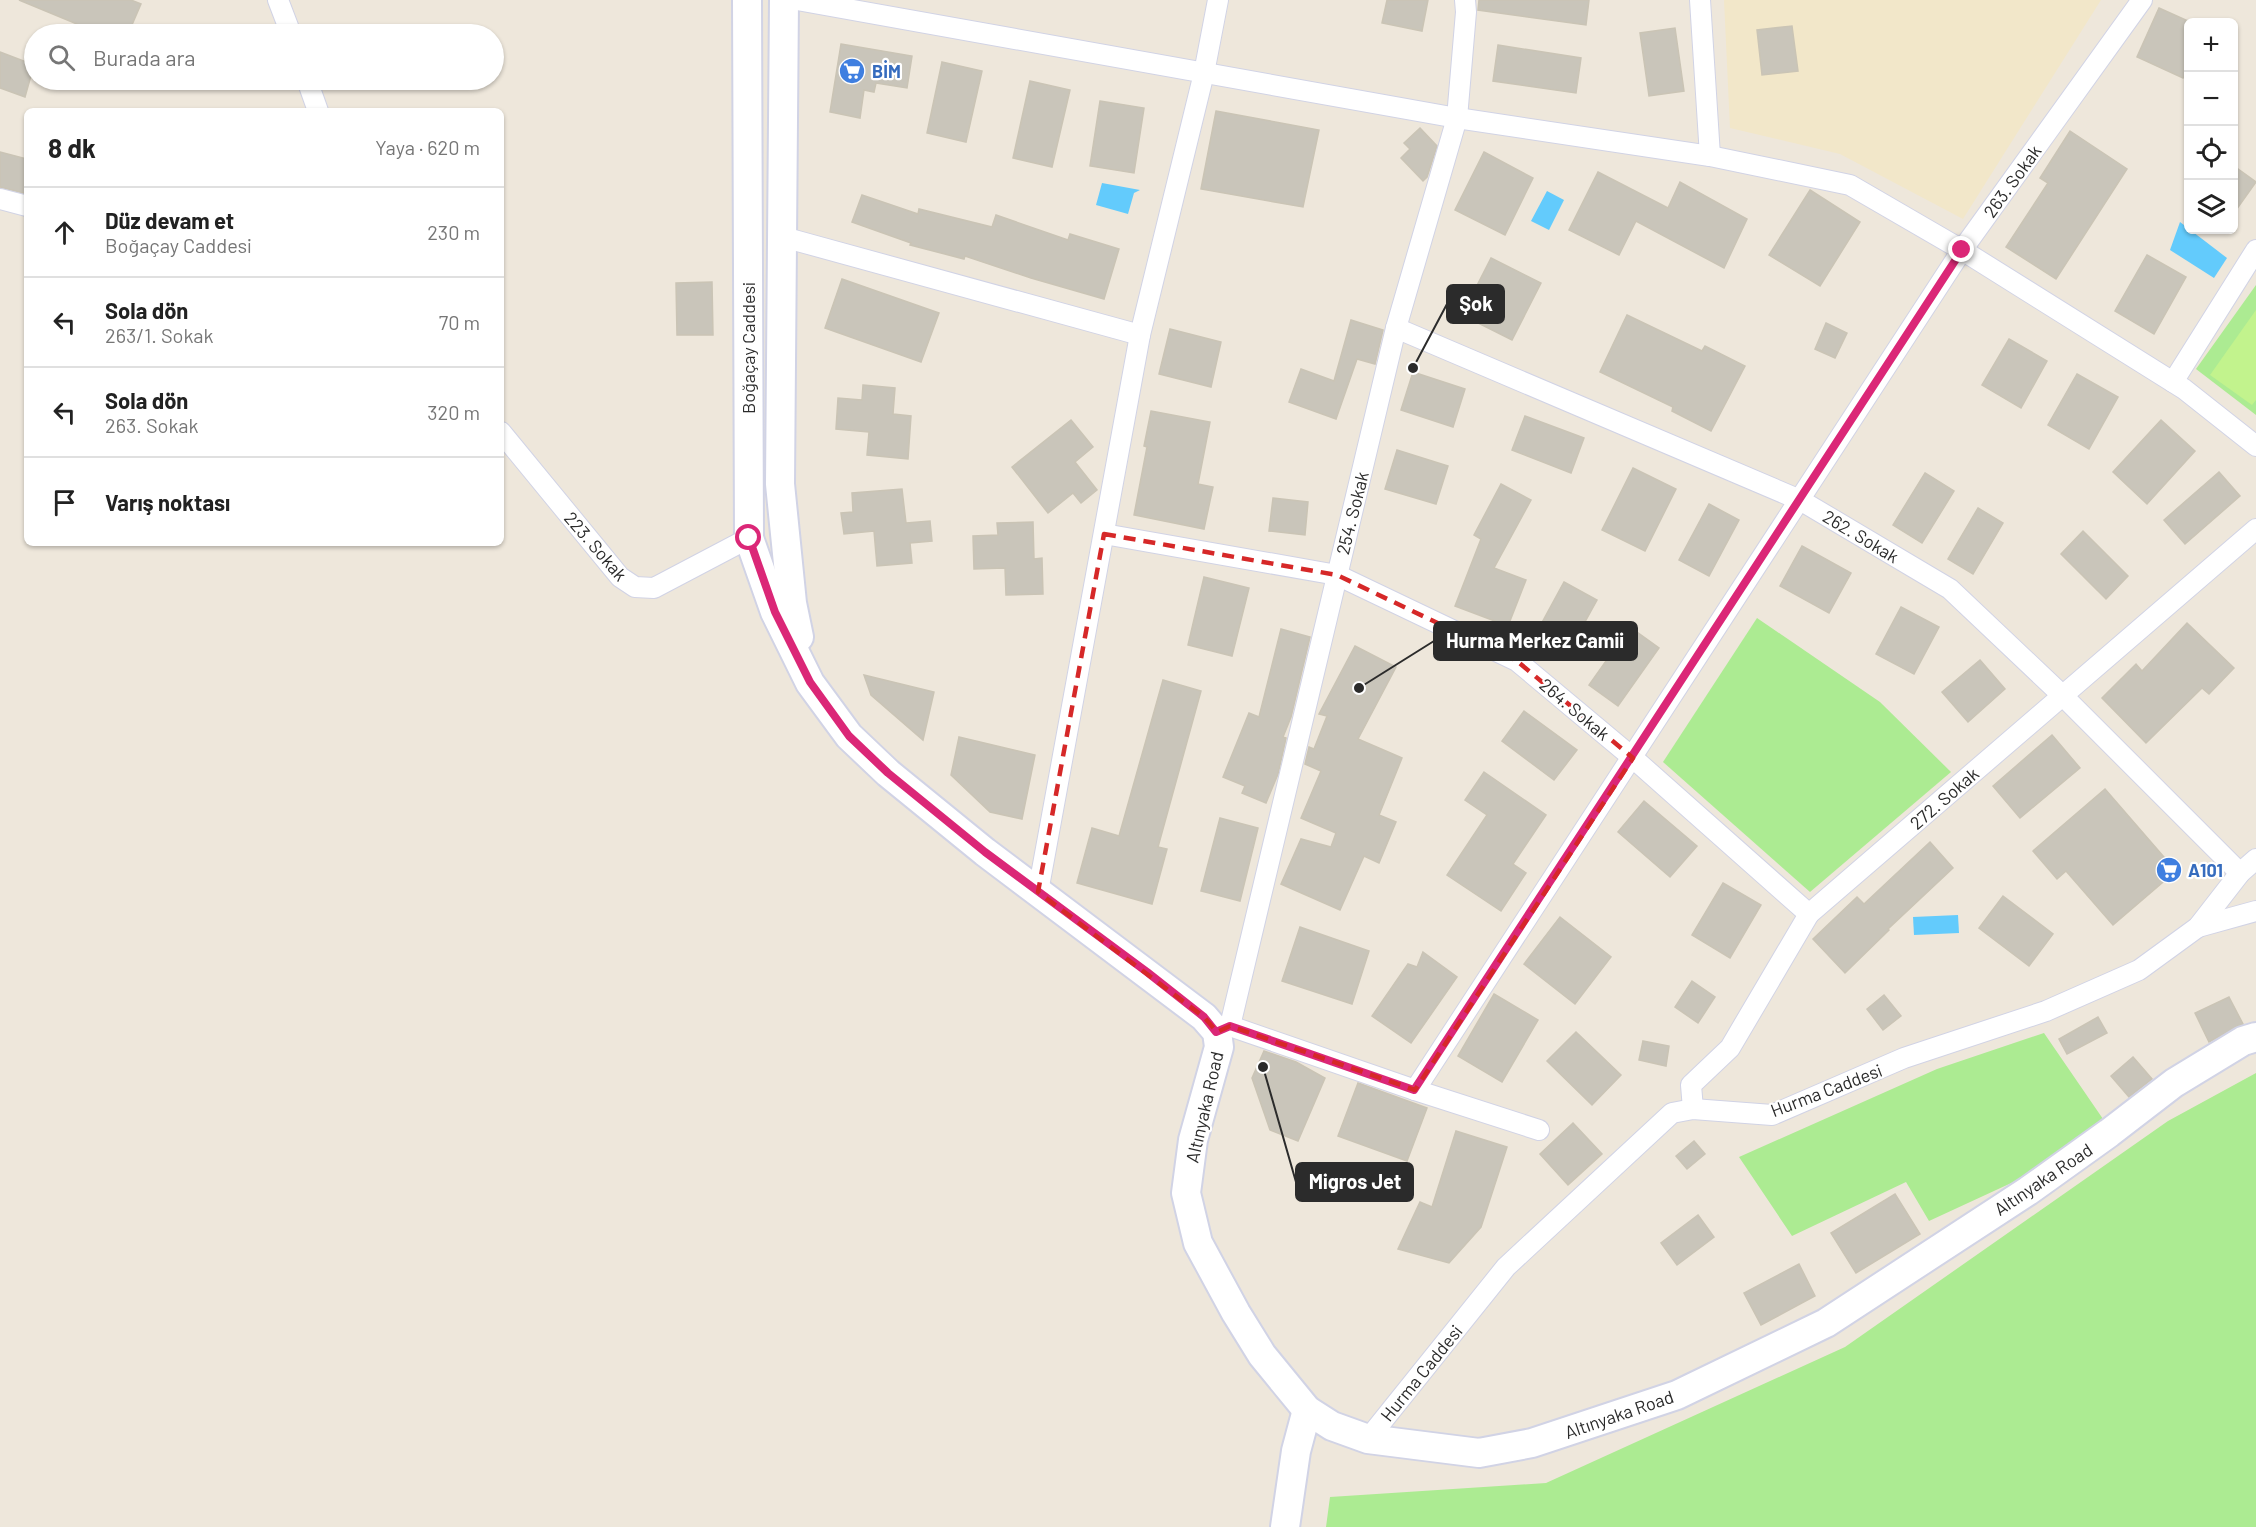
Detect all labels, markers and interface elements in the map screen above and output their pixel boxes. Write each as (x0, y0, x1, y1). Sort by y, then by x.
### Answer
map controls (2184, 18, 2238, 234)
button: + (2184, 18, 2238, 72)
search box (24, 24, 504, 90)
icon: search (45, 41, 78, 74)
text: Burada ara (93, 44, 196, 70)
supermarket icon: BİM (837, 56, 867, 86)
place label: BİM (872, 60, 901, 82)
button: − (2184, 72, 2238, 126)
button: locate (2184, 126, 2238, 180)
text: 8 dk (48, 132, 96, 163)
text: Yaya · 620 m (375, 135, 480, 159)
street label: 263. Sokak (1978, 140, 2046, 222)
button: layers (2184, 180, 2238, 234)
text: Düz devam et (105, 207, 234, 233)
icon: ahead (48, 216, 81, 249)
text: 230 m (427, 220, 480, 244)
text: Boğaçay Caddesi (105, 233, 251, 257)
route end (1948, 236, 1974, 262)
street label: Boğaçay Caddesi (737, 282, 759, 414)
callout: Şok (1447, 285, 1504, 323)
text: Şok (1459, 291, 1493, 315)
text: Sola dön (105, 297, 188, 323)
icon: left (48, 306, 81, 339)
text: 70 m (439, 310, 480, 334)
text: 263/1. Sokak (105, 323, 214, 347)
text: Sola dön (105, 387, 188, 413)
icon: left (48, 396, 81, 429)
text: 320 m (427, 400, 480, 424)
text: 263. Sokak (105, 413, 199, 437)
street label: 254. Sokak (1331, 469, 1373, 557)
icon: arrive (48, 486, 81, 519)
text: Varış noktası (105, 489, 230, 515)
street label: 262. Sokak (1819, 505, 1903, 567)
street label: 223. Sokak (560, 507, 632, 585)
route start (735, 524, 761, 550)
callout: Hurma Merkez Camii (1434, 622, 1637, 660)
text: Hurma Merkez Camii (1446, 628, 1624, 652)
street label: 264. Sokak (1535, 673, 1615, 745)
street label: 272. Sokak (1905, 762, 1983, 834)
supermarket icon: A101 (2154, 855, 2184, 885)
place label: A101 (2188, 859, 2223, 881)
street label: Altınyaka Road (1180, 1049, 1228, 1165)
street label: Hurma Caddesi (1767, 1059, 1885, 1121)
street label: Altınyaka Road (1990, 1138, 2096, 1220)
callout: Migros Jet (1296, 1163, 1413, 1201)
text: Migros Jet (1309, 1169, 1401, 1193)
street label: Hurma Caddesi (1376, 1321, 1466, 1425)
street label: Altınyaka Road (1562, 1385, 1676, 1443)

